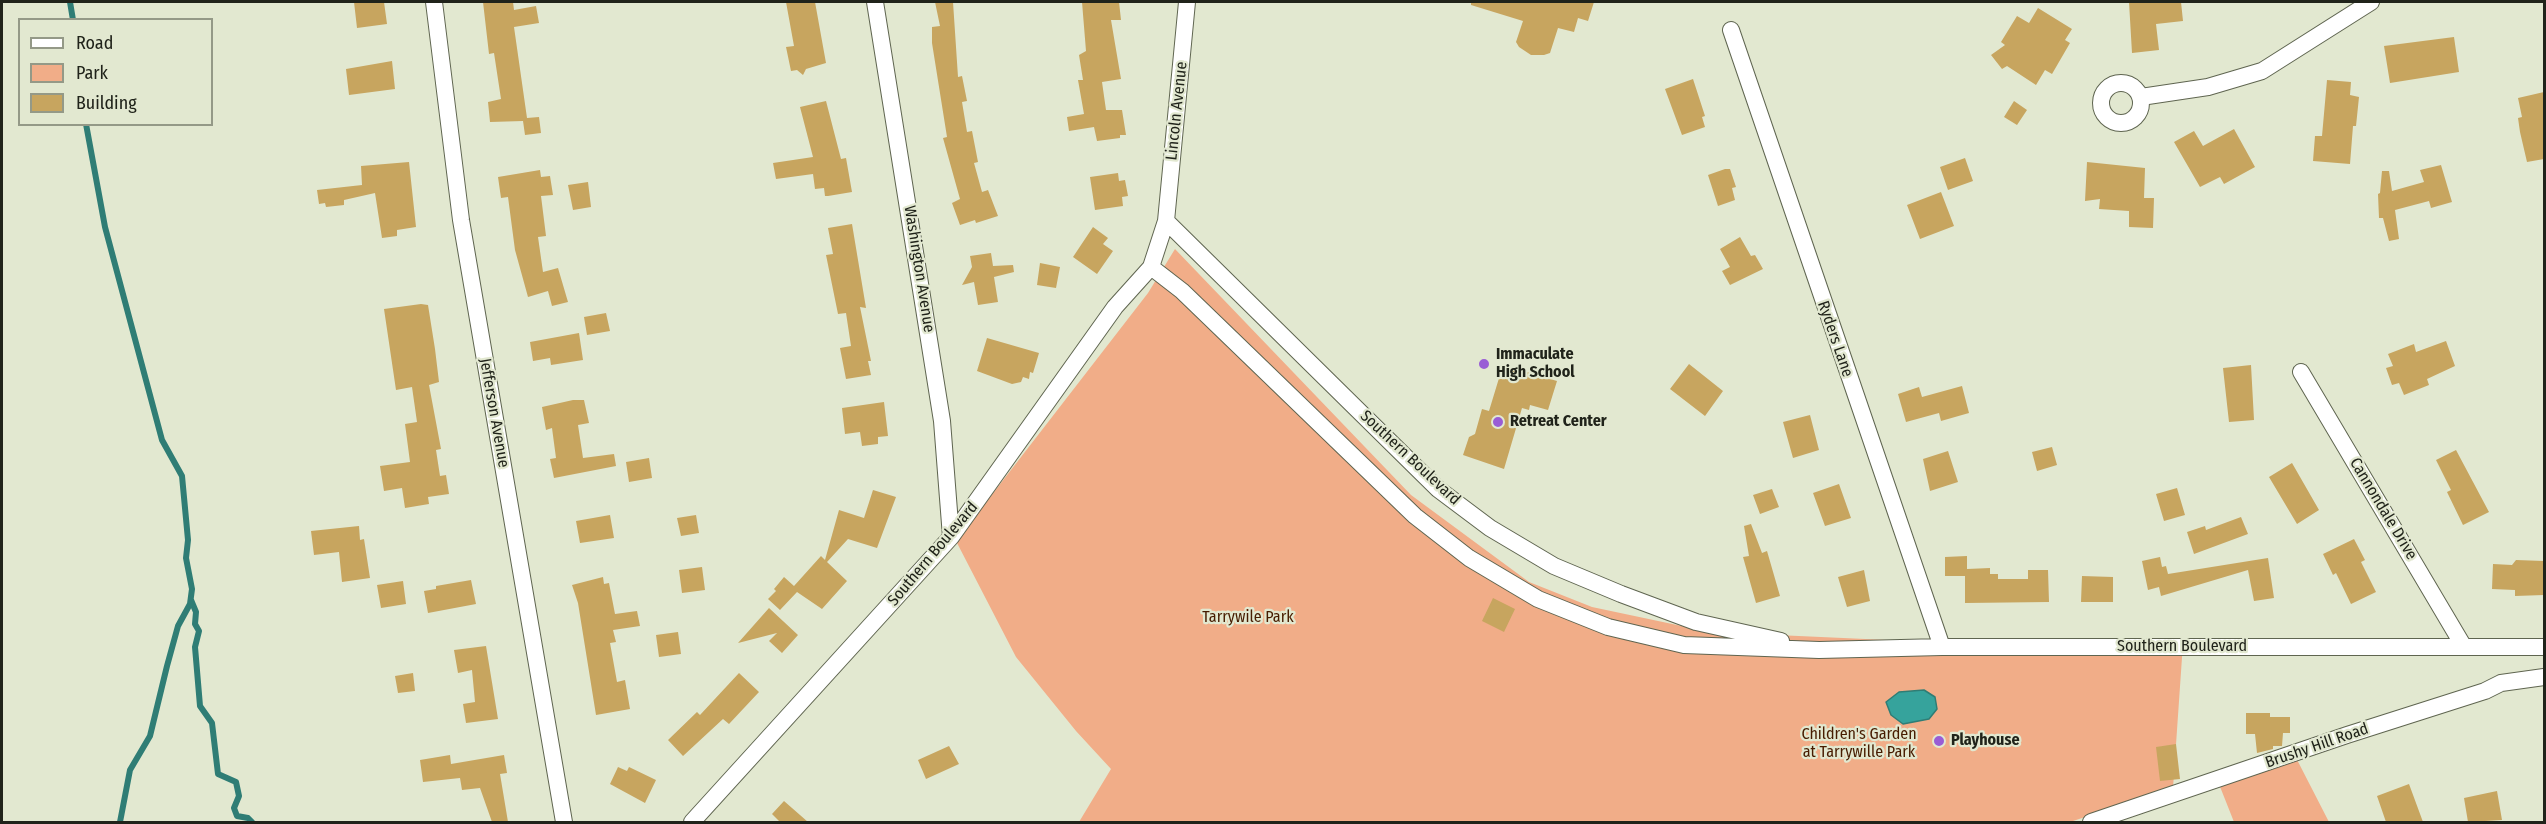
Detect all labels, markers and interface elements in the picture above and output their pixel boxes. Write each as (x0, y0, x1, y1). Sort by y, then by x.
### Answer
legend (18, 18, 213, 126)
text: Road (76, 32, 113, 54)
street label: Lincoln Avenue (1162, 61, 1192, 161)
text: Park (76, 62, 108, 84)
text: Building (76, 92, 137, 114)
street label: Washington Avenue (899, 204, 939, 334)
street label: Ryders Lane (1813, 298, 1857, 380)
place label: Immaculate High School (1496, 345, 1575, 383)
street label: Jefferson Avenue (475, 357, 513, 469)
marker: Immaculate High School (1477, 357, 1491, 371)
street label: Southern Boulevard (1356, 407, 1464, 509)
place label: Retreat Center (1510, 412, 1607, 432)
marker: Retreat Center (1491, 415, 1505, 429)
street label: Cannondale Drive (2345, 455, 2421, 563)
street label: Southern Boulevard (884, 498, 982, 610)
park label: Tarrywile Park (1202, 608, 1294, 628)
street label: Southern Boulevard (2117, 637, 2247, 657)
street label: Brushy Hill Road (2263, 719, 2371, 773)
park label: Children's Garden at Tarrywille Park (1801, 725, 1917, 763)
place label: Playhouse (1951, 731, 2020, 751)
marker: Playhouse (1932, 734, 1946, 748)

